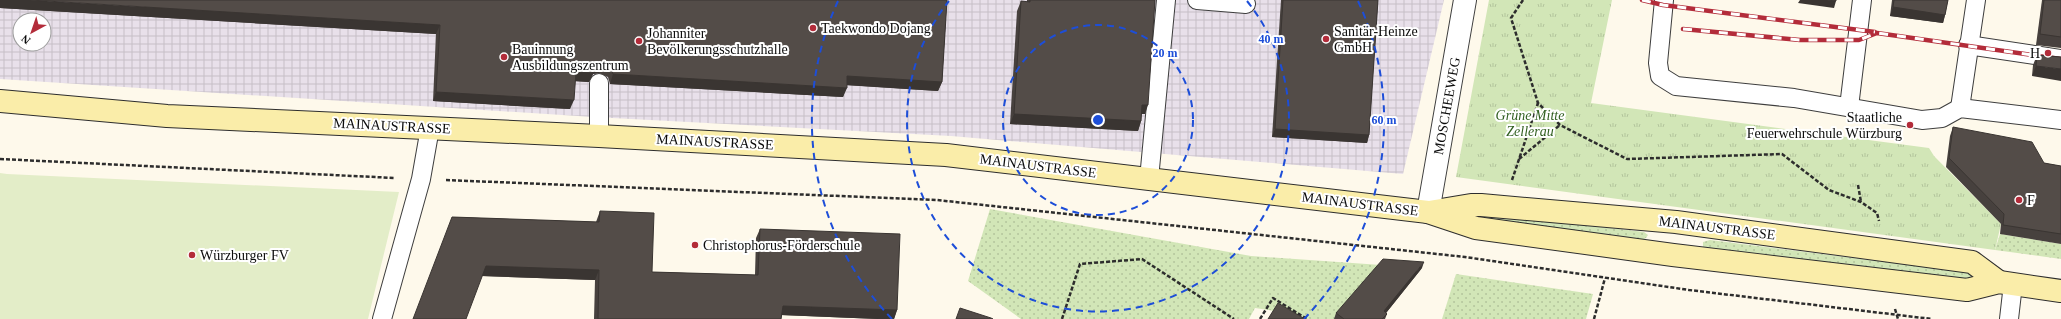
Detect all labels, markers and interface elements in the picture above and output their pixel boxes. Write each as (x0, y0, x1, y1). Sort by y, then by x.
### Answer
north arrow (12, 12, 52, 52)
place label: Taekwondo Dojang (821, 21, 931, 36)
marker: Taekwondo Dojang (808, 23, 818, 33)
place label: Sanitär-Heinze GmbH (1334, 24, 1418, 55)
place label: Johanniter Bevölkerungsschutzhalle (647, 26, 788, 57)
text: N (19, 32, 32, 47)
text: 40 m (1259, 32, 1284, 46)
marker: Sanitär-Heinze GmbH (1321, 34, 1331, 44)
marker: Johanniter Bevölkerungsschutzhalle (634, 36, 644, 46)
place label: Bauinnung Ausbildungszentrum (512, 42, 629, 73)
text: 20 m (1153, 46, 1178, 60)
place label: H (2030, 46, 2040, 61)
marker: H (2043, 48, 2053, 58)
marker: Bauinnung Ausbildungszentrum (499, 52, 509, 62)
street label: MOSCHEEWEG (1431, 56, 1463, 156)
park label: Grüne Mitte Zellerau (1496, 108, 1564, 139)
place label: Staatliche Feuerwehrschule Würzburg (1747, 110, 1902, 141)
centre of rings (1091, 113, 1105, 127)
text: 60 m (1372, 113, 1397, 127)
street label: MAINAUSTRASSE (333, 115, 451, 137)
marker: Staatliche Feuerwehrschule Würzburg (1905, 120, 1915, 130)
street label: MAINAUSTRASSE (656, 131, 774, 153)
street label: MAINAUSTRASSE (979, 151, 1097, 181)
street label: MAINAUSTRASSE (1301, 189, 1419, 219)
place label: F (2027, 193, 2035, 208)
marker: F (2014, 195, 2024, 205)
street label: MAINAUSTRASSE (1658, 213, 1776, 243)
place label: Christophorus-Förderschule (703, 238, 860, 253)
marker: Christophorus-Förderschule (690, 240, 700, 250)
place label: Würzburger FV (200, 248, 289, 263)
marker: Würzburger FV (187, 250, 197, 260)

